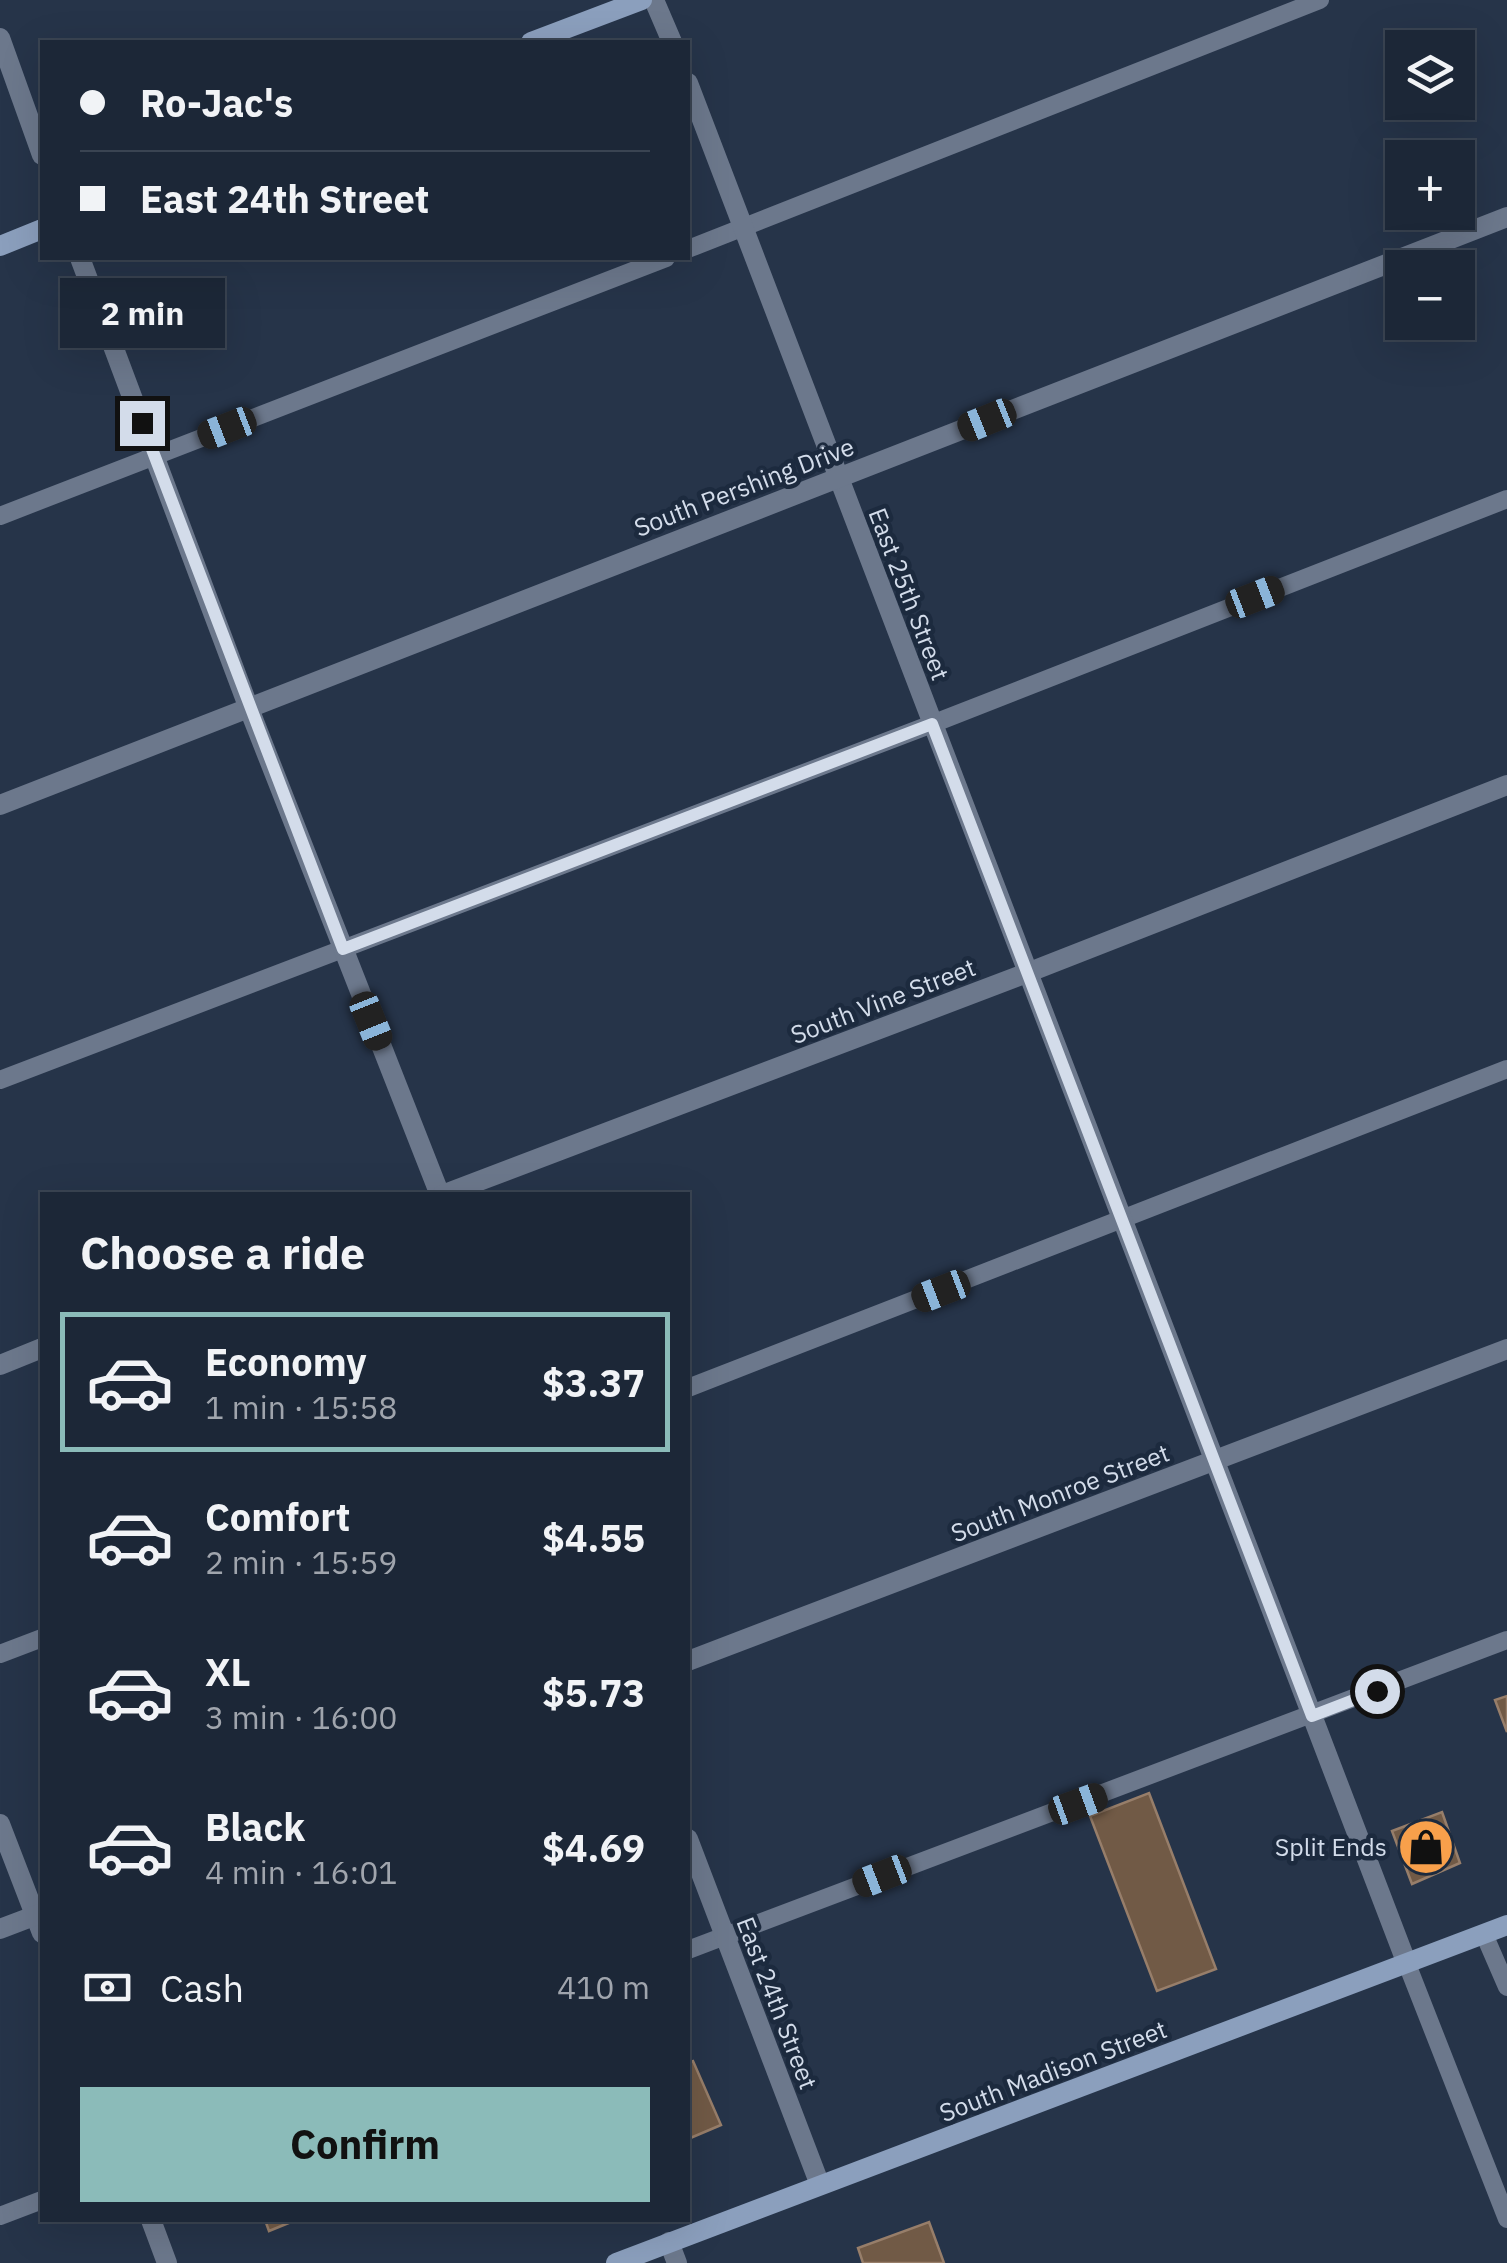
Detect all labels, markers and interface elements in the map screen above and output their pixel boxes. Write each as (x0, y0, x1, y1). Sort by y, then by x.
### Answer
map controls (1385, 30, 1475, 340)
button: layers (1385, 30, 1475, 120)
text: Ro-Jac's (140, 78, 293, 127)
button: + (1385, 140, 1475, 230)
text: East 24th Street (140, 174, 429, 223)
button: − (1385, 250, 1475, 340)
callout: 2 min (59, 278, 224, 348)
text: 2 min (101, 292, 184, 334)
car (954, 395, 1020, 445)
route end (120, 401, 165, 446)
car (194, 403, 260, 453)
street label: South Pershing Drive (629, 429, 859, 544)
street label: East 25th Street (861, 503, 957, 685)
car (1222, 572, 1288, 622)
street label: South Vine Street (786, 950, 980, 1051)
car (346, 988, 396, 1054)
text: Choose a ride (80, 1223, 365, 1281)
car (908, 1266, 974, 1316)
icon: car (85, 1337, 175, 1427)
text: Economy (205, 1337, 367, 1386)
text: $3.37 (542, 1358, 645, 1407)
text: 1 min · 15:58 (205, 1386, 398, 1428)
street label: South Monroe Street (946, 1436, 1174, 1549)
icon: car (85, 1492, 175, 1582)
text: Comfort (205, 1492, 350, 1541)
text: $4.55 (542, 1513, 645, 1562)
text: 2 min · 15:59 (205, 1541, 398, 1583)
icon: car (85, 1647, 175, 1737)
text: XL (205, 1647, 251, 1696)
text: $5.73 (542, 1668, 645, 1717)
route start (1355, 1669, 1400, 1714)
text: 3 min · 16:00 (205, 1696, 398, 1738)
car (1045, 1780, 1111, 1828)
icon: car (85, 1802, 175, 1892)
text: Black (205, 1802, 305, 1851)
shop icon: Split Ends (1396, 1817, 1456, 1877)
text: $4.69 (542, 1823, 645, 1872)
place label: Split Ends (1275, 1830, 1387, 1863)
text: 4 min · 16:01 (205, 1851, 398, 1893)
car (849, 1851, 915, 1901)
street label: East 24th Street (729, 1912, 825, 2094)
icon: cash (80, 1960, 135, 2015)
text: Cash (160, 1963, 244, 2012)
text: 410 m (557, 1966, 650, 2008)
street label: South Madison Street (934, 2012, 1171, 2129)
button: Confirm (80, 2087, 650, 2202)

